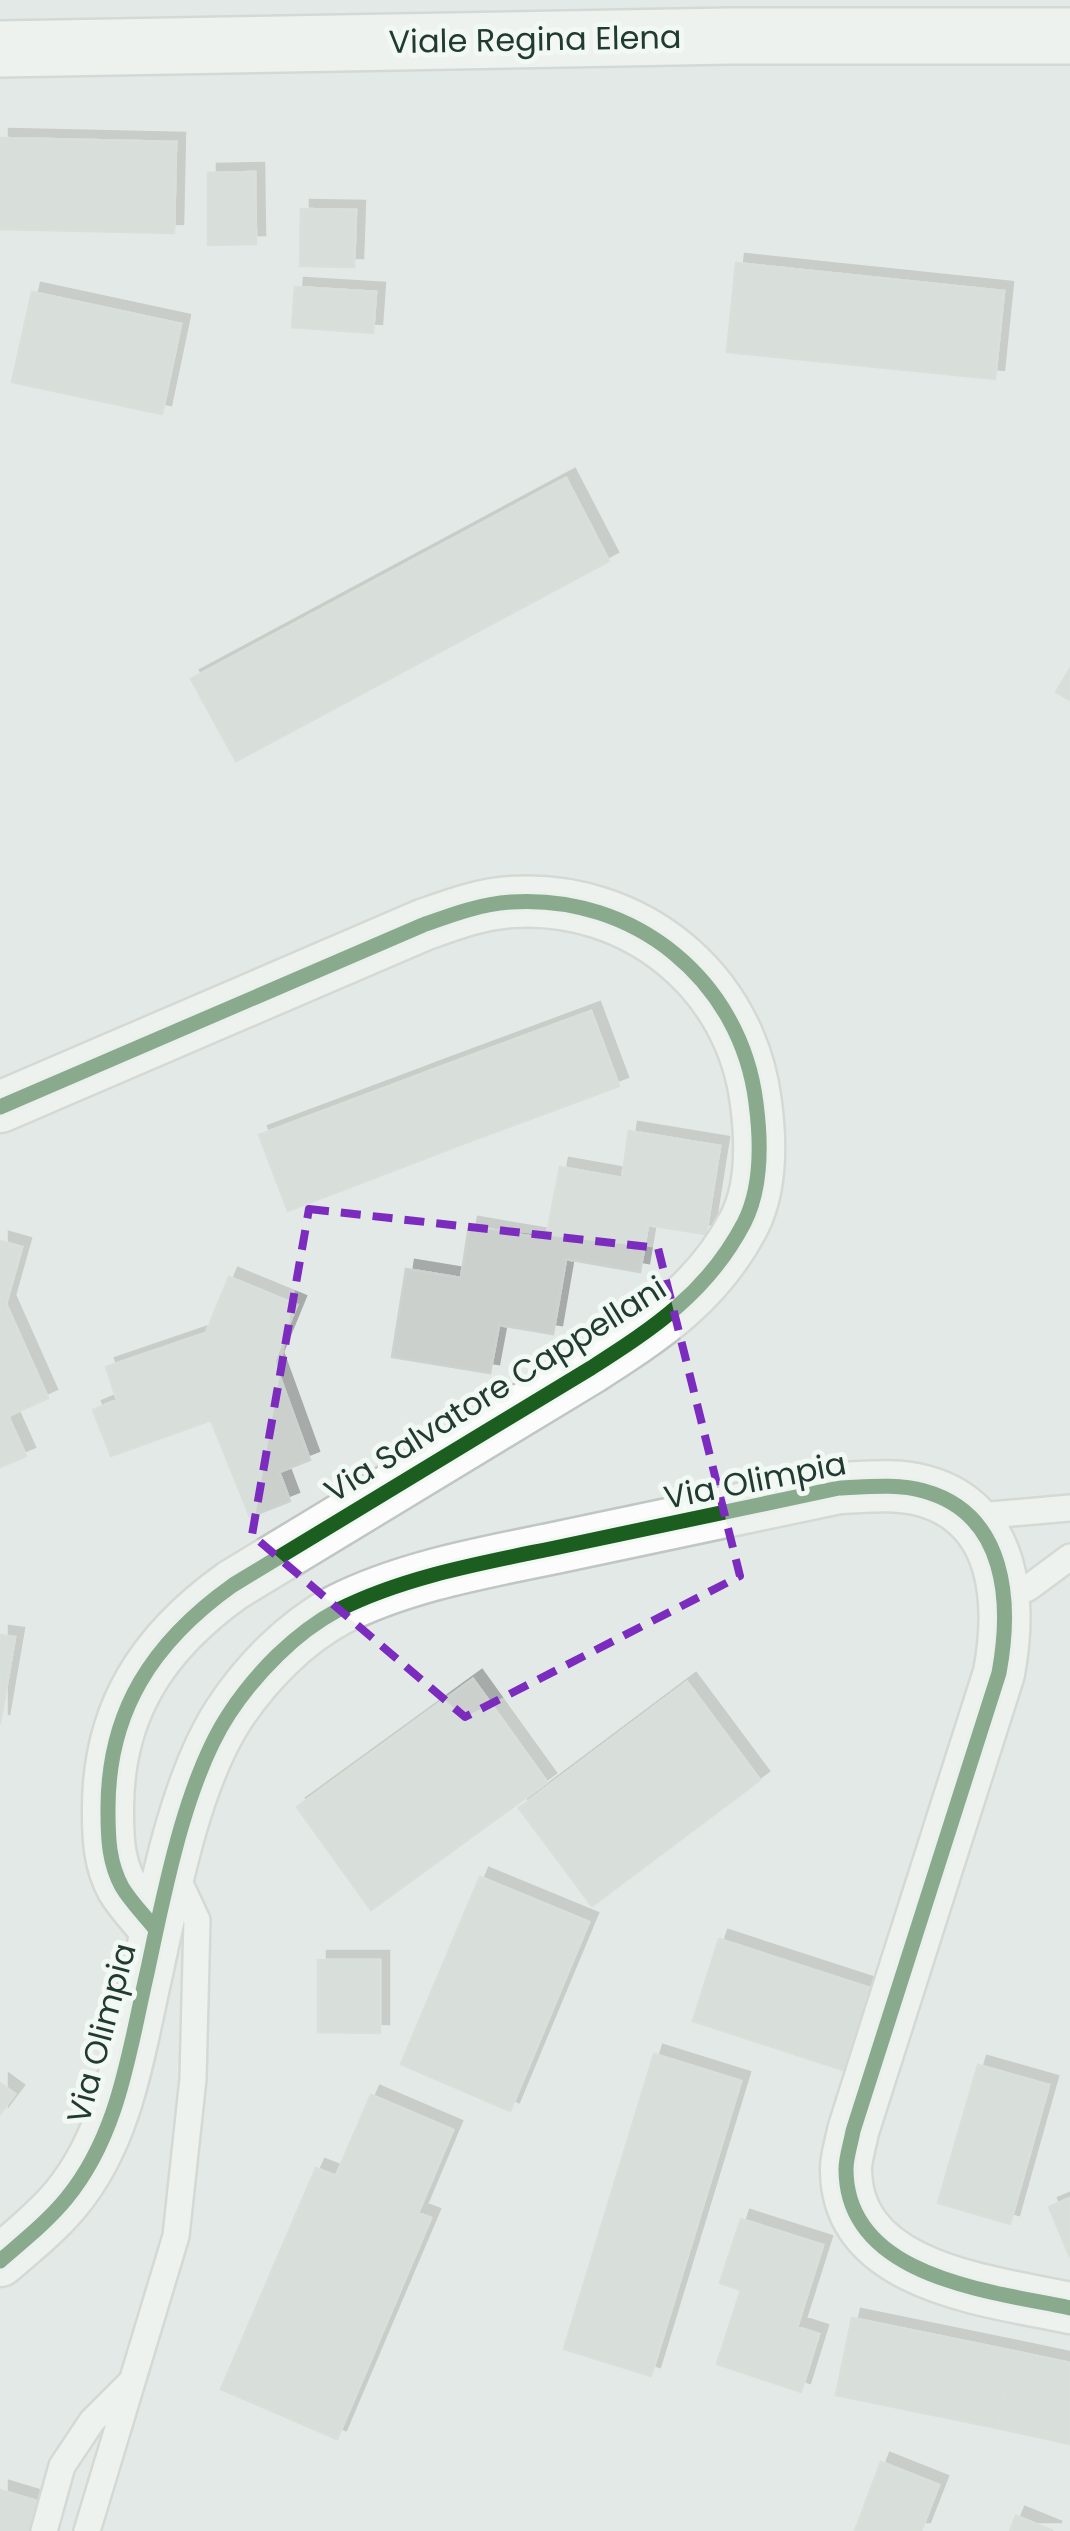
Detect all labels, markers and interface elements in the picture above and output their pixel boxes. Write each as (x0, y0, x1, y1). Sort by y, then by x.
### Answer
street label: Viale Regina Elena (388, 14, 682, 64)
street label: Via Salvatore Cappellani (316, 1265, 674, 1513)
street label: Via Olimpia (660, 1440, 850, 1520)
street label: Via Olimpia (55, 1938, 147, 2128)

